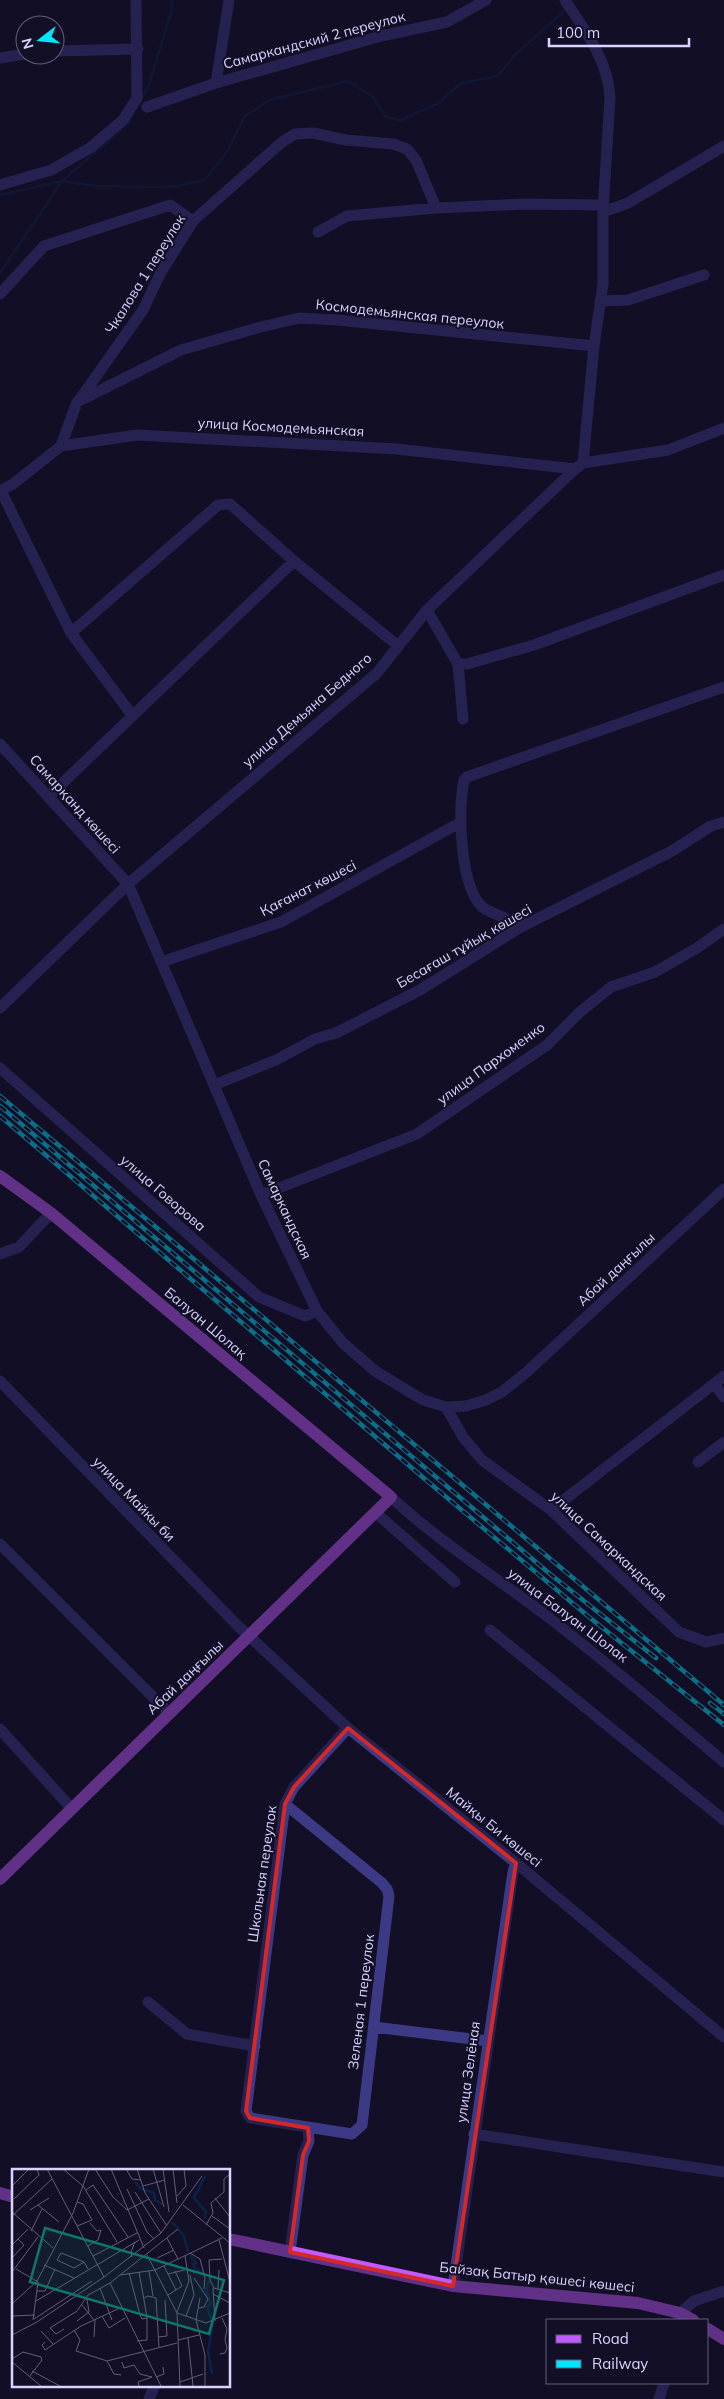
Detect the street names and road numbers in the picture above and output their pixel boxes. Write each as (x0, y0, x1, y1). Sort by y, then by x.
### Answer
street label: Самаркандский 2 переулок (221, 7, 407, 73)
street label: Чкалова 1 переулок (101, 211, 189, 337)
street label: Космодемьянская переулок (315, 295, 506, 333)
street label: улица Космодемьянская (197, 414, 365, 440)
street label: улица Демьяна Бедного (239, 649, 375, 771)
street label: Самарқанд көшесі (26, 751, 124, 857)
street label: Қағанат көшесі (257, 856, 359, 920)
street label: Бесағаш тұйық көшесі (393, 900, 535, 992)
street label: улица Пархоменко (434, 1018, 548, 1108)
street label: улица Говорова (116, 1151, 210, 1235)
street label: Самаркандская (254, 1156, 316, 1262)
street label: Абай даңғылы (573, 1228, 659, 1310)
street label: Балуан Шолақ (161, 1283, 251, 1363)
street label: улица Майкы би (89, 1453, 179, 1545)
street label: улица Самаркандская (547, 1487, 671, 1605)
street label: улица Балуан Шолак (504, 1564, 632, 1666)
street label: Абай даңғылы (143, 1636, 227, 1718)
street label: Майқы Би көшесі (443, 1783, 545, 1871)
street label: Школьная переулок (243, 1804, 281, 1944)
street label: Зеленая 1 переулок (344, 1933, 378, 2071)
street label: улица Зелёная (452, 2020, 484, 2124)
street label: Байзақ Батыр қөшесі көшесі (439, 2258, 635, 2296)

